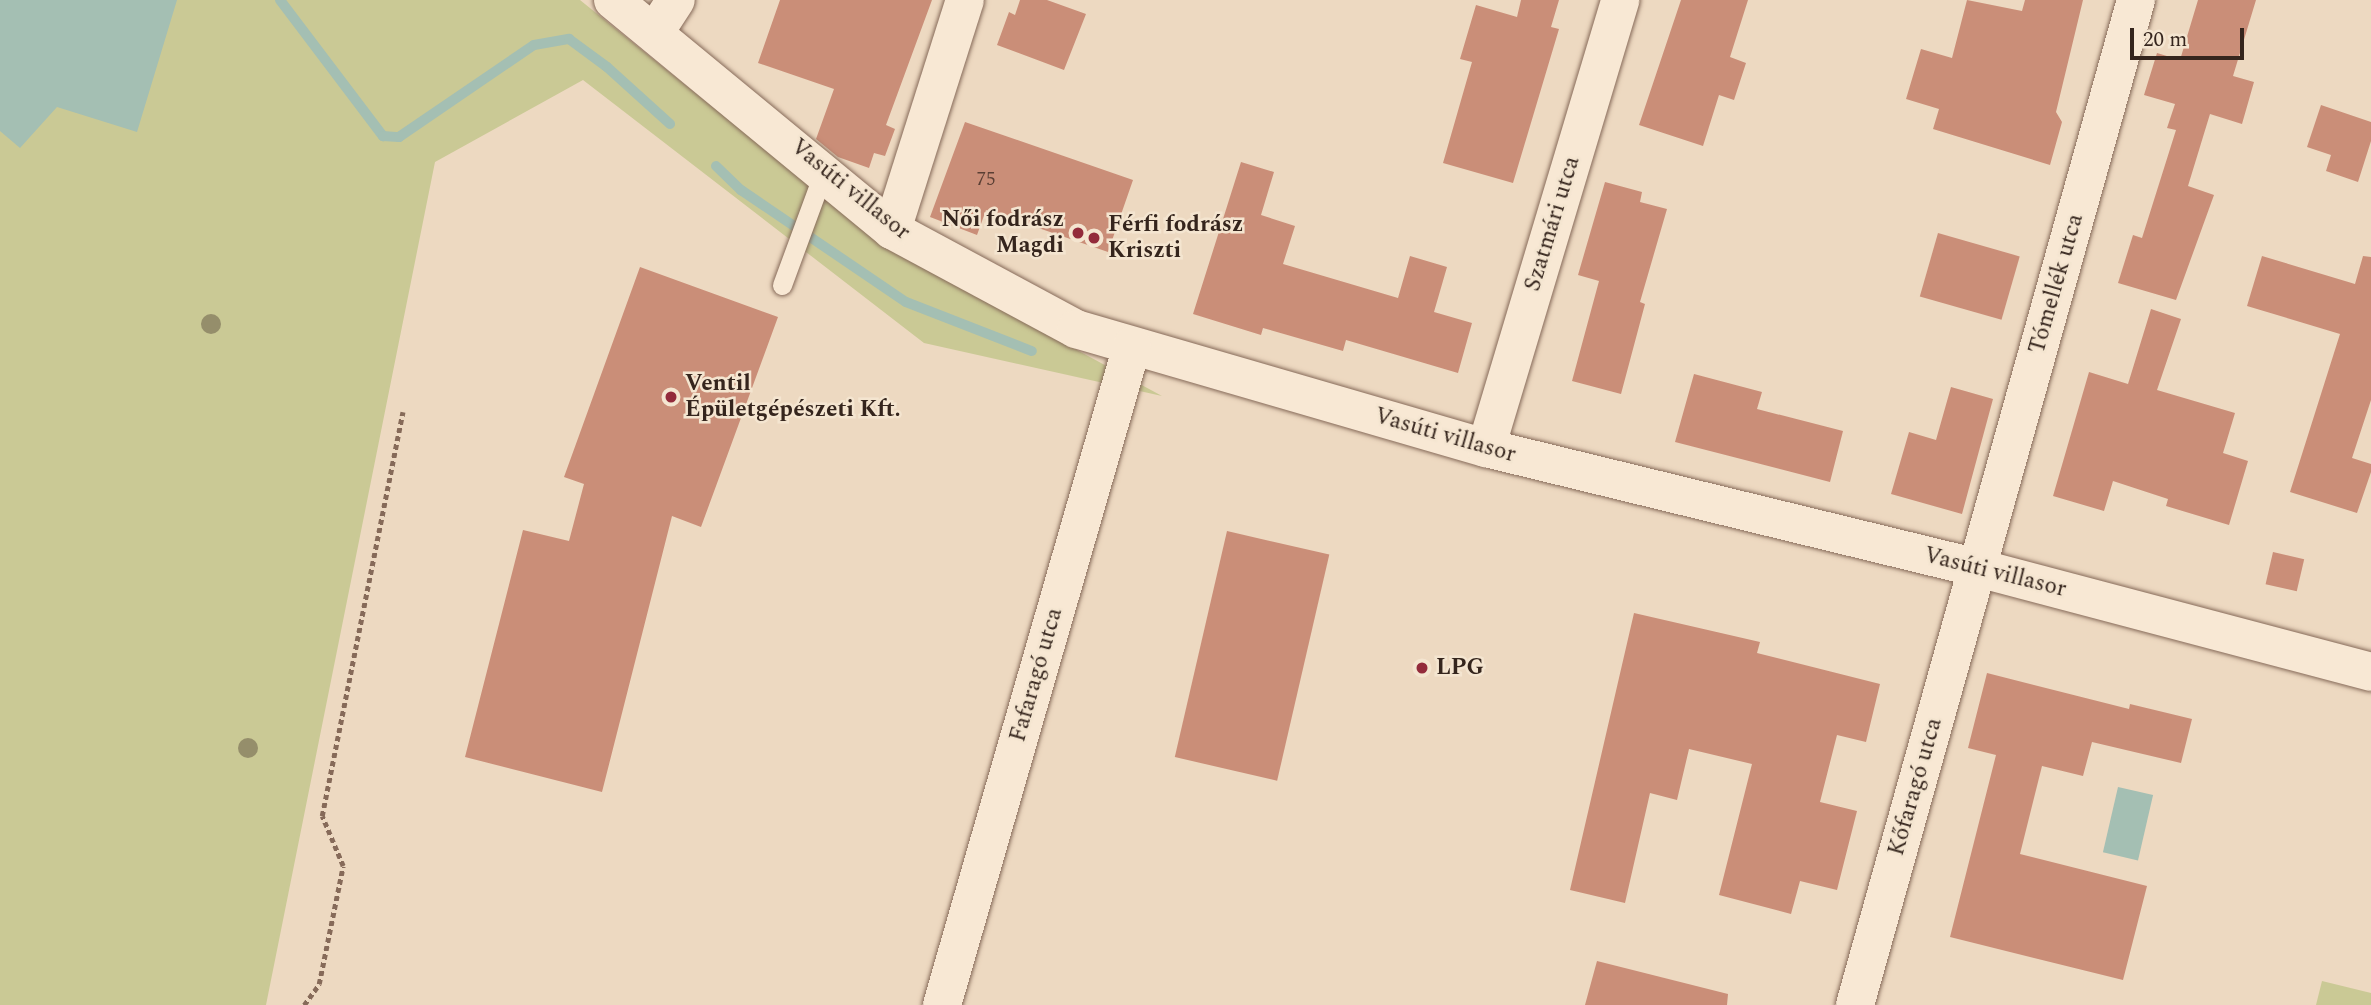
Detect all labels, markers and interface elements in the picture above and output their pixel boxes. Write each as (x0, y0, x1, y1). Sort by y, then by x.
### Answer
scale bar (2133, 14, 2247, 58)
text: 20 m (2143, 24, 2187, 56)
street label: Vasúti villasor (785, 133, 915, 247)
street label: Szatmári utca (1519, 153, 1587, 295)
house number: 75 (977, 169, 995, 191)
place label: Női fodrász Magdi (941, 206, 1064, 260)
place label: Férfi fodrász Kriszti (1108, 211, 1243, 265)
street label: Tómellék utca (2024, 211, 2090, 357)
marker: Női fodrász Magdi (1070, 225, 1086, 241)
marker: Férfi fodrász Kriszti (1086, 230, 1102, 246)
place label: Ventil Épületgépészeti Kft. (685, 370, 901, 424)
marker: Ventil Épületgépészeti Kft. (663, 389, 679, 405)
street label: Vasúti villasor (1371, 403, 1519, 469)
street label: Vasúti villasor (1921, 542, 2069, 604)
street label: Fafaragó utca (1005, 605, 1069, 745)
place label: LPG (1436, 654, 1484, 682)
marker: LPG (1414, 660, 1430, 676)
street label: Kőfaragó utca (1883, 715, 1949, 859)

